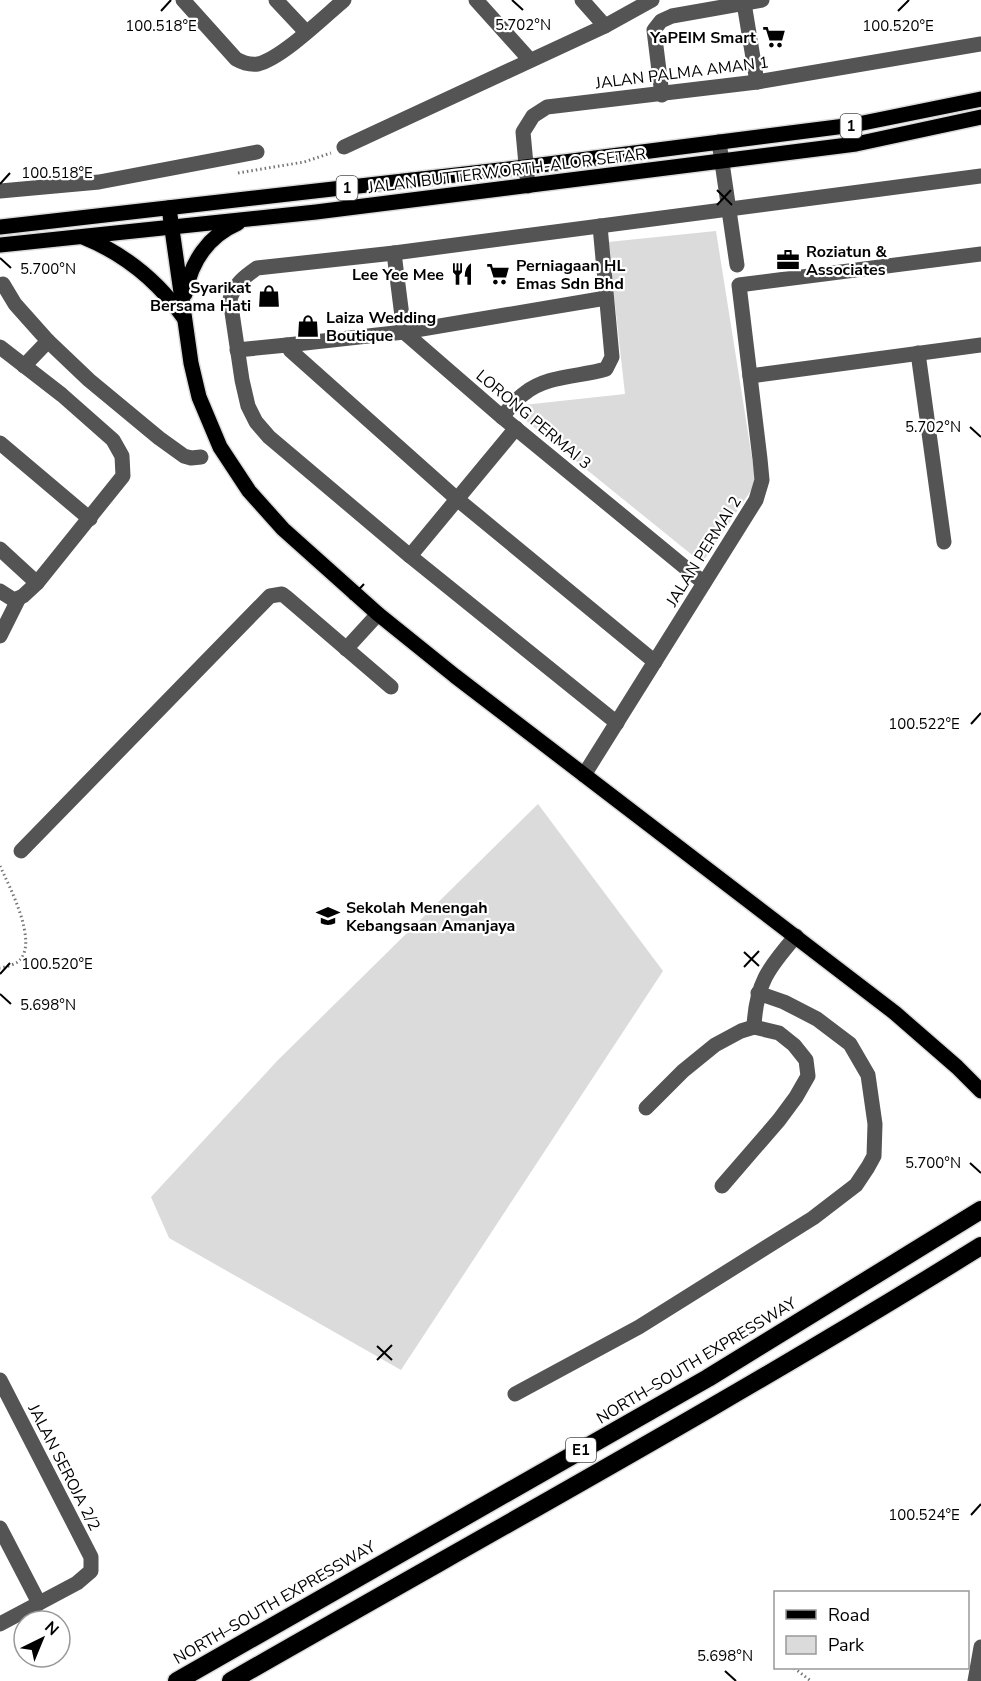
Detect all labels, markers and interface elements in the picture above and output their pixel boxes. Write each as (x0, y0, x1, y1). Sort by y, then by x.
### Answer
text: 5.702°N (495, 15, 551, 35)
text: 100.518°E (125, 16, 197, 36)
text: 100.520°E (862, 16, 934, 36)
supermarket icon: YaPEIM Smart (761, 24, 787, 50)
place label: YaPEIM Smart (649, 27, 757, 49)
street label: JALAN PALMA AMAN 1 (593, 51, 770, 95)
road number: 1 (840, 114, 862, 138)
street label: JALAN BUTTERWORTH-ALOR SETAR (366, 143, 647, 199)
text: 100.518°E (21, 163, 93, 183)
road number: 1 (336, 176, 358, 200)
place label: Roziatun & Associates (806, 241, 887, 281)
office icon: Roziatun & Associates (775, 247, 801, 273)
place label: Perniagaan HL Emas Sdn Bhd (516, 255, 625, 295)
text: 5.700°N (20, 259, 76, 279)
restaurant icon: Lee Yee Mee (449, 261, 475, 287)
supermarket icon: Perniagaan HL Emas Sdn Bhd (485, 261, 511, 287)
place label: Lee Yee Mee (352, 264, 444, 286)
place label: Syarikat Bersama Hati (150, 277, 252, 317)
shop icon: Syarikat Bersama Hati (256, 283, 282, 309)
place label: Laiza Wedding Boutique (326, 307, 436, 347)
shop icon: Laiza Wedding Boutique (295, 313, 321, 339)
street label: LORONG PERMAI 3 (471, 365, 596, 475)
text: 5.702°N (905, 417, 961, 437)
street label: JALAN PERMAI 2 (661, 492, 747, 612)
text: 100.522°E (888, 714, 960, 734)
place label: Sekolah Menengah Kebangsaan Amanjaya (346, 897, 515, 937)
school or university icon: Sekolah Menengah Kebangsaan Amanjaya (315, 903, 341, 929)
text: 100.520°E (21, 954, 93, 974)
text: 5.698°N (20, 995, 76, 1015)
text: 5.700°N (905, 1153, 961, 1173)
street label: NORTH–SOUTH EXPRESSWAY (592, 1292, 801, 1429)
street label: JALAN SEROJA 2/2 (22, 1400, 105, 1534)
road number: E1 (566, 1438, 596, 1462)
text: 100.524°E (888, 1505, 960, 1525)
street label: NORTH–SOUTH EXPRESSWAY (170, 1536, 380, 1670)
legend (774, 1591, 969, 1669)
text: Road (828, 1603, 870, 1627)
north arrow (12, 1609, 72, 1669)
text: N (40, 1617, 63, 1641)
text: Park (828, 1633, 865, 1657)
text: 5.698°N (697, 1646, 753, 1666)

